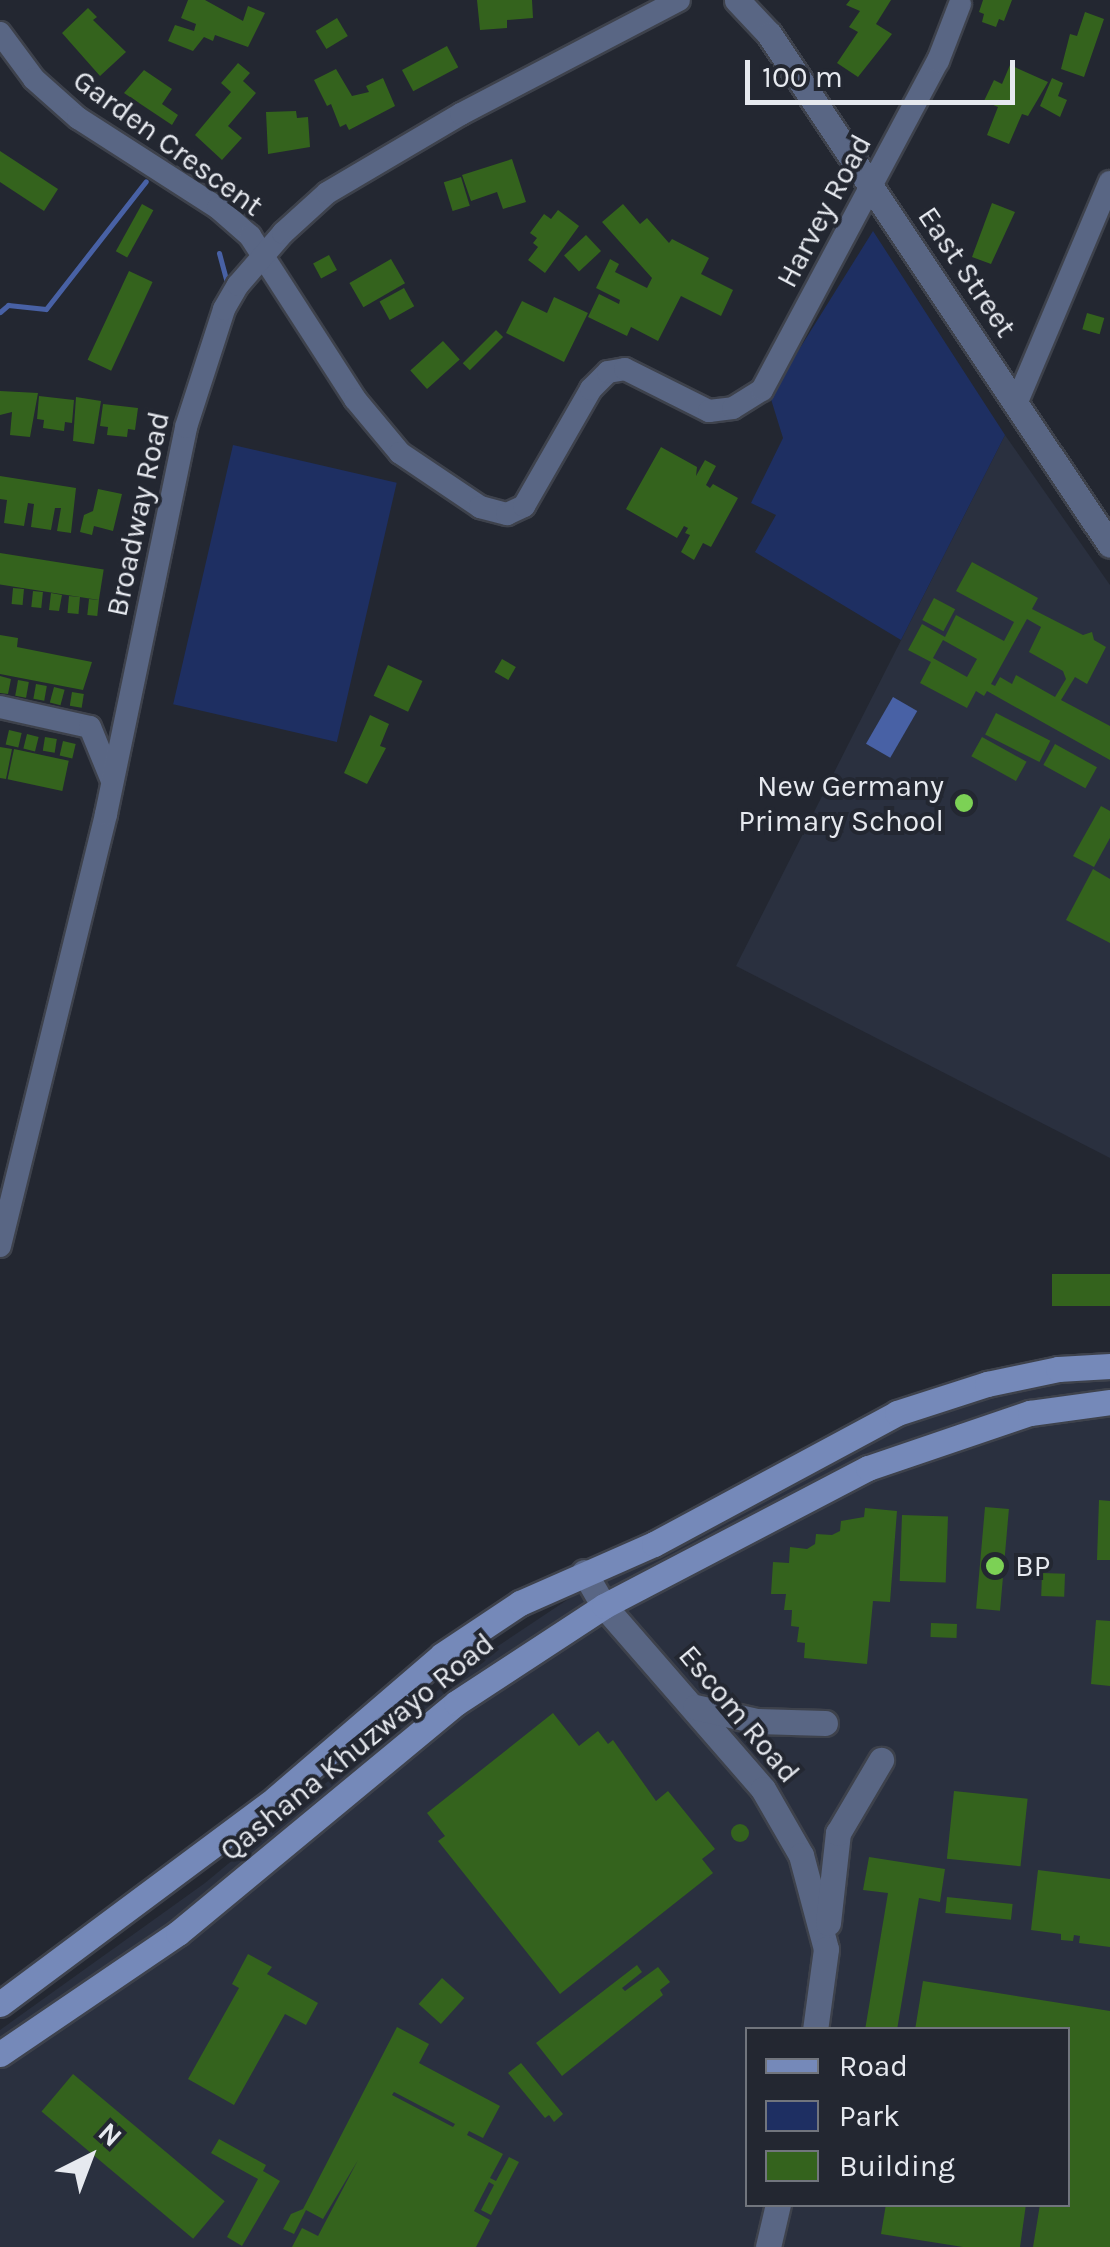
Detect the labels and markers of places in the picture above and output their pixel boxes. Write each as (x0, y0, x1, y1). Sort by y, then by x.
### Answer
place label: New Germany Primary School (738, 768, 944, 838)
marker: New Germany Primary School (953, 792, 975, 814)
place label: BP (1015, 1548, 1050, 1584)
marker: BP (984, 1555, 1006, 1577)

